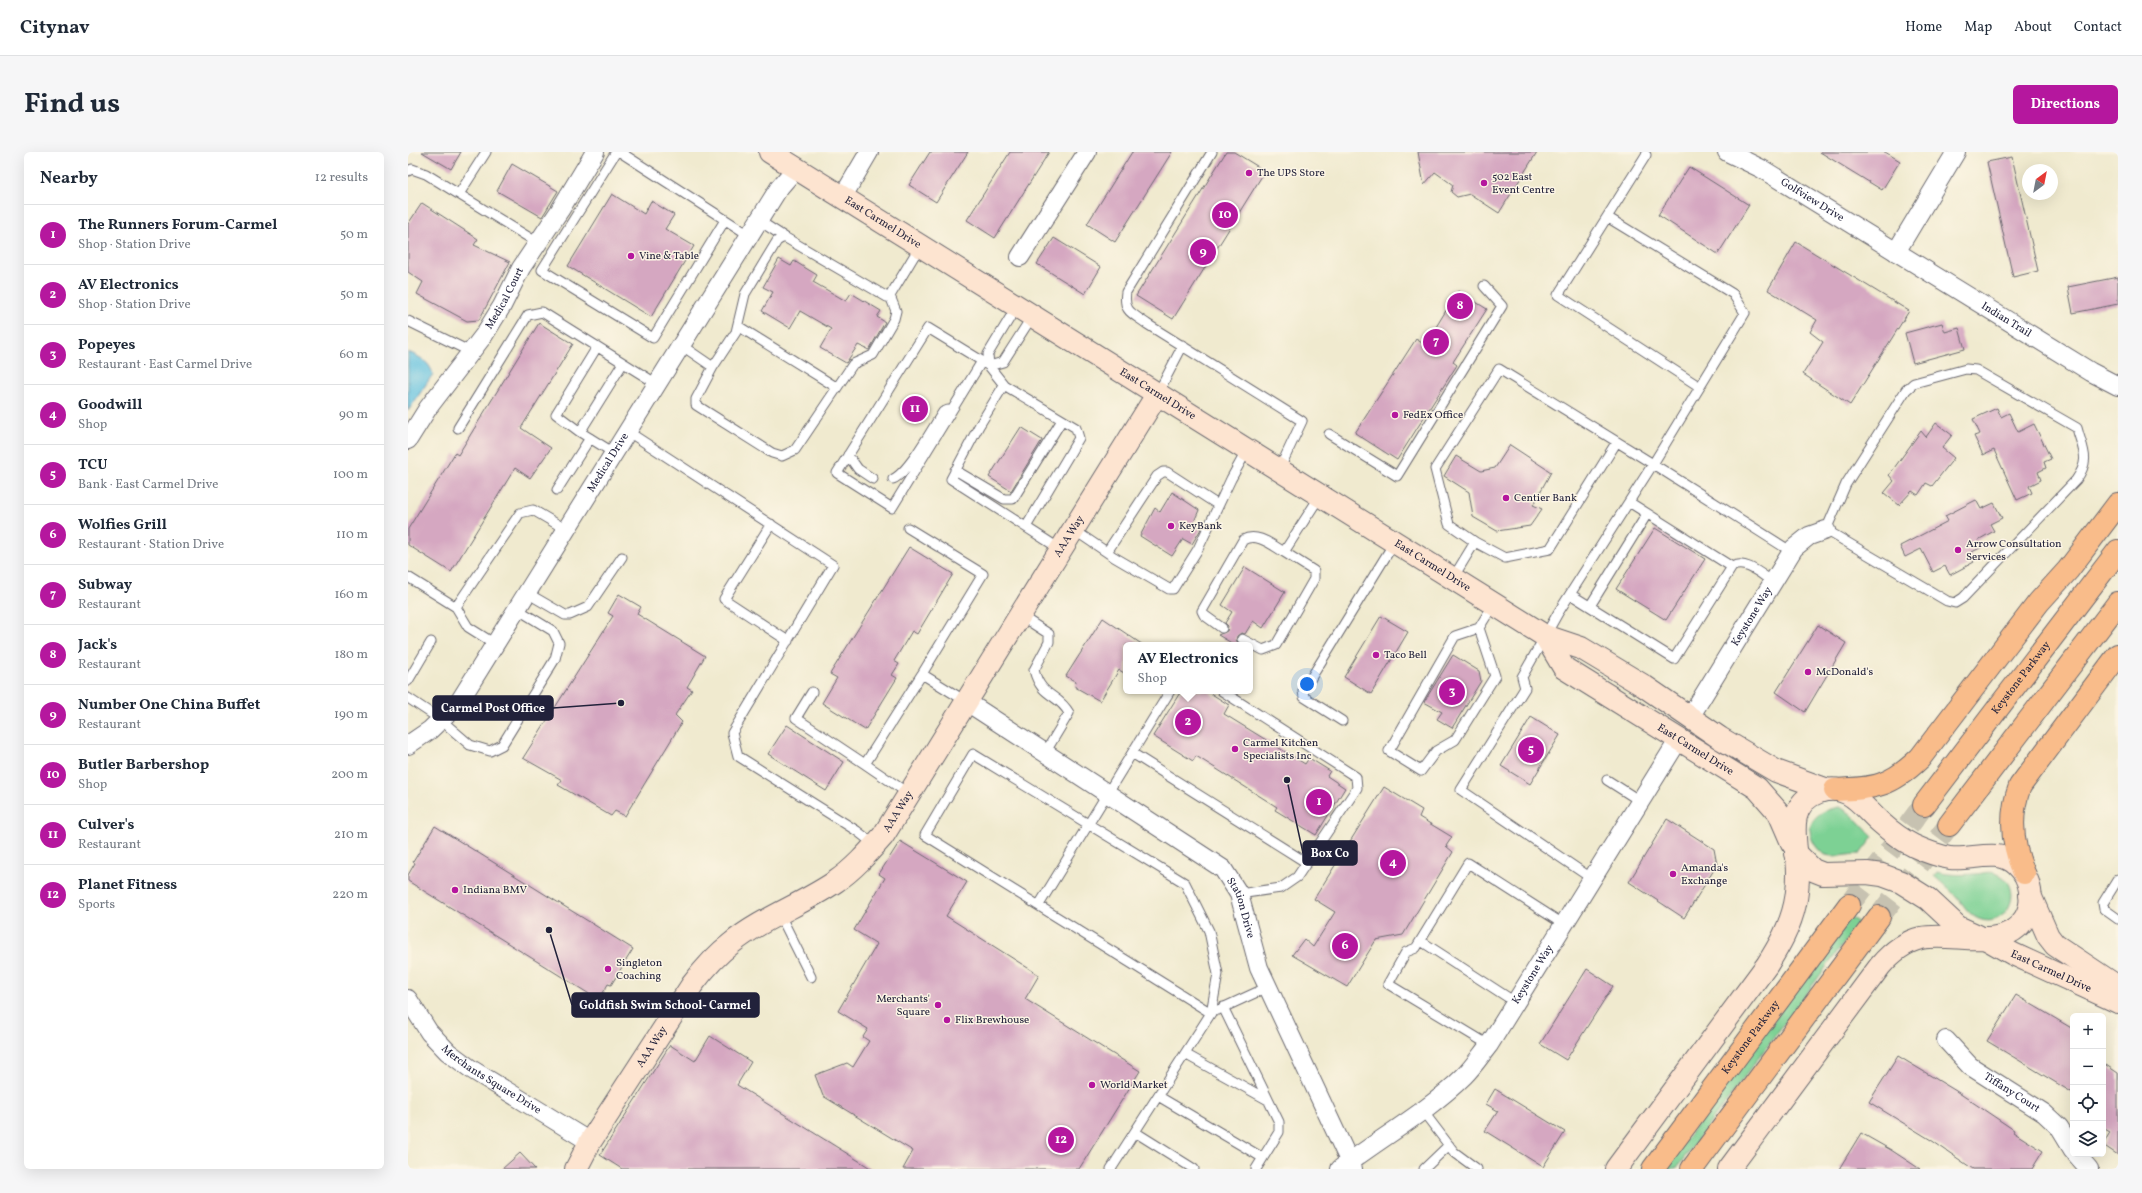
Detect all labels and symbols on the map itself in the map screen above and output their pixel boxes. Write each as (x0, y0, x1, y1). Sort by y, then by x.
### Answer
north arrow (2022, 164, 2058, 200)
place label: The UPS Store (1257, 166, 1325, 181)
marker: The UPS Store (1244, 168, 1254, 178)
place label: 502 East Event Centre (1492, 170, 1555, 198)
street label: Golfview Drive (1778, 175, 1847, 225)
marker: 502 East Event Centre (1479, 178, 1489, 188)
street label: East Carmel Drive (842, 193, 924, 252)
pin: 10 (1212, 200, 1238, 230)
pin: 9 (1190, 237, 1216, 267)
place label: Vine & Table (639, 249, 699, 264)
marker: Vine & Table (626, 251, 636, 261)
street label: Medical Court (482, 265, 528, 332)
pin: 8 (1447, 291, 1473, 321)
street label: Indian Trail (1978, 298, 2034, 341)
pin: 7 (1423, 327, 1449, 357)
street label: East Carmel Drive (1117, 365, 1199, 424)
pin: 11 (902, 394, 928, 424)
place label: FedEx Office (1403, 408, 1463, 423)
marker: FedEx Office (1390, 410, 1400, 420)
street label: Medical Drive (584, 430, 632, 495)
place label: Centier Bank (1514, 491, 1577, 506)
marker: Centier Bank (1501, 493, 1511, 503)
street label: AAA Way (1050, 513, 1088, 560)
place label: KeyBank (1179, 519, 1222, 534)
marker: KeyBank (1166, 521, 1176, 531)
street label: East Carmel Drive (1391, 536, 1474, 595)
place label: Arrow Consultation Services (1966, 537, 2062, 565)
marker: Arrow Consultation Services (1953, 545, 1963, 555)
street label: Keystone Way (1728, 584, 1776, 649)
street label: Keystone Parkway (1988, 638, 2054, 718)
place label: Taco Bell (1384, 648, 1427, 663)
marker: Taco Bell (1371, 650, 1381, 660)
place label: McDonald's (1816, 665, 1874, 680)
marker: McDonald's (1803, 667, 1813, 677)
your location (1297, 674, 1317, 694)
pin: 3 (1439, 677, 1465, 707)
callout: Carmel Post Office (433, 696, 553, 720)
text: Carmel Post Office (441, 701, 545, 717)
pin: 2 (1175, 707, 1201, 737)
street label: East Carmel Drive (1654, 720, 1737, 779)
pin: 5 (1518, 735, 1544, 765)
place label: Carmel Kitchen Specialists Inc (1243, 736, 1319, 764)
marker: Carmel Kitchen Specialists Inc (1230, 744, 1240, 754)
pin: 1 (1306, 787, 1332, 817)
street label: AAA Way (879, 788, 917, 835)
callout: Box Co (1303, 841, 1357, 865)
text: Box Co (1311, 846, 1349, 862)
pin: 4 (1380, 848, 1406, 878)
place label: Amanda's Exchange (1681, 861, 1729, 889)
marker: Amanda's Exchange (1668, 869, 1678, 879)
street label: Station Drive (1223, 875, 1258, 940)
place label: Indiana BMV (463, 883, 527, 898)
marker: Indiana BMV (450, 885, 460, 895)
pin: 6 (1332, 931, 1358, 961)
street label: Keystone Way (1509, 942, 1557, 1007)
street label: East Carmel Drive (2008, 946, 2094, 996)
place label: Singleton Coaching (616, 956, 663, 984)
marker: Singleton Coaching (603, 964, 613, 974)
place label: Merchants' Square (876, 992, 930, 1020)
callout: Goldfish Swim School- Carmel (572, 993, 759, 1017)
street label: Keystone Parkway (1718, 997, 1783, 1077)
text: Goldfish Swim School- Carmel (579, 998, 751, 1014)
marker: Merchants' Square (933, 1000, 943, 1010)
place label: Flix Brewhouse (955, 1013, 1029, 1028)
marker: Flix Brewhouse (942, 1015, 952, 1025)
street label: AAA Way (633, 1023, 671, 1070)
street label: Merchants Square Drive (438, 1042, 544, 1118)
street label: Tiffany Court (1981, 1069, 2043, 1116)
place label: World Market (1100, 1078, 1168, 1093)
marker: World Market (1087, 1080, 1097, 1090)
pin: 12 (1048, 1125, 1074, 1155)

